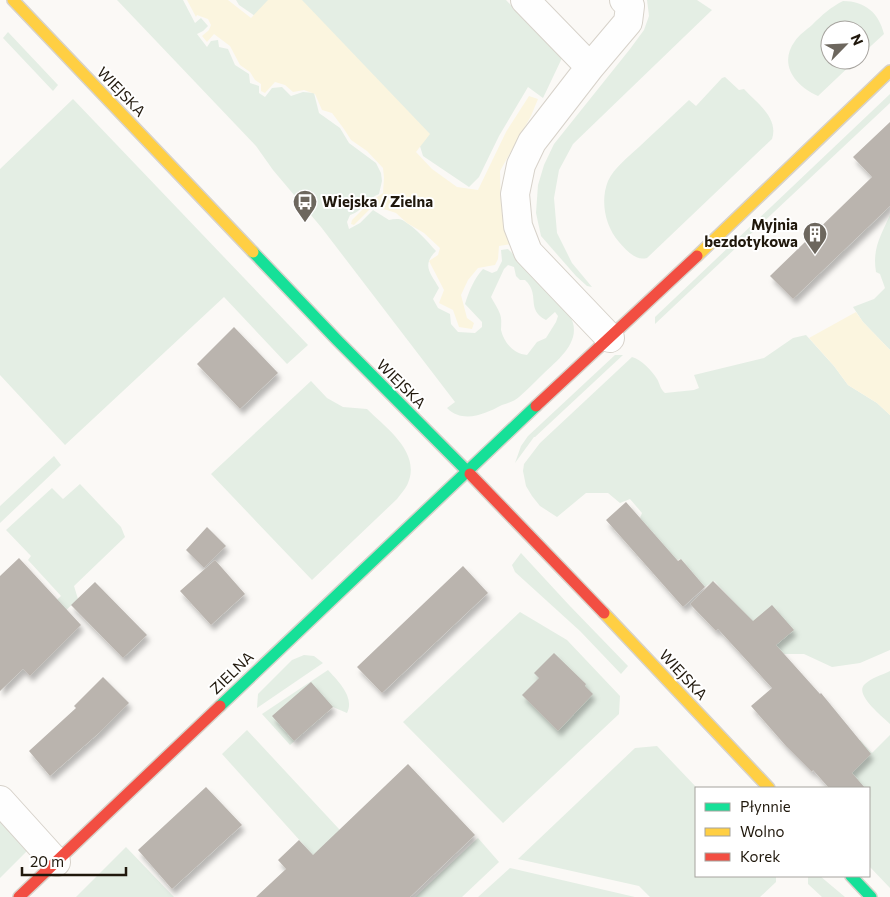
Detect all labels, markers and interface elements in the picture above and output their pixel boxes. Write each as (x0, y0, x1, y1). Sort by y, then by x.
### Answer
north arrow (820, 20, 870, 70)
text: N (847, 31, 867, 48)
street label: WIEJSKA (94, 63, 150, 120)
bus stop icon: Wiejska / Zielna (292, 189, 318, 223)
place label: Wiejska / Zielna (322, 192, 433, 210)
place label: Myjnia bezdotykowa (704, 215, 798, 250)
building icon: Myjnia bezdotykowa (802, 221, 828, 255)
street label: WIEJSKA (373, 355, 430, 412)
street label: WIEJSKA (656, 646, 711, 703)
street label: ZIELNA (206, 647, 257, 697)
legend (695, 787, 870, 877)
text: Płynnie (740, 797, 791, 815)
text: Wolno (740, 822, 785, 840)
scale bar (22, 844, 126, 876)
text: Korek (740, 847, 780, 865)
text: 20 m (30, 852, 64, 870)

